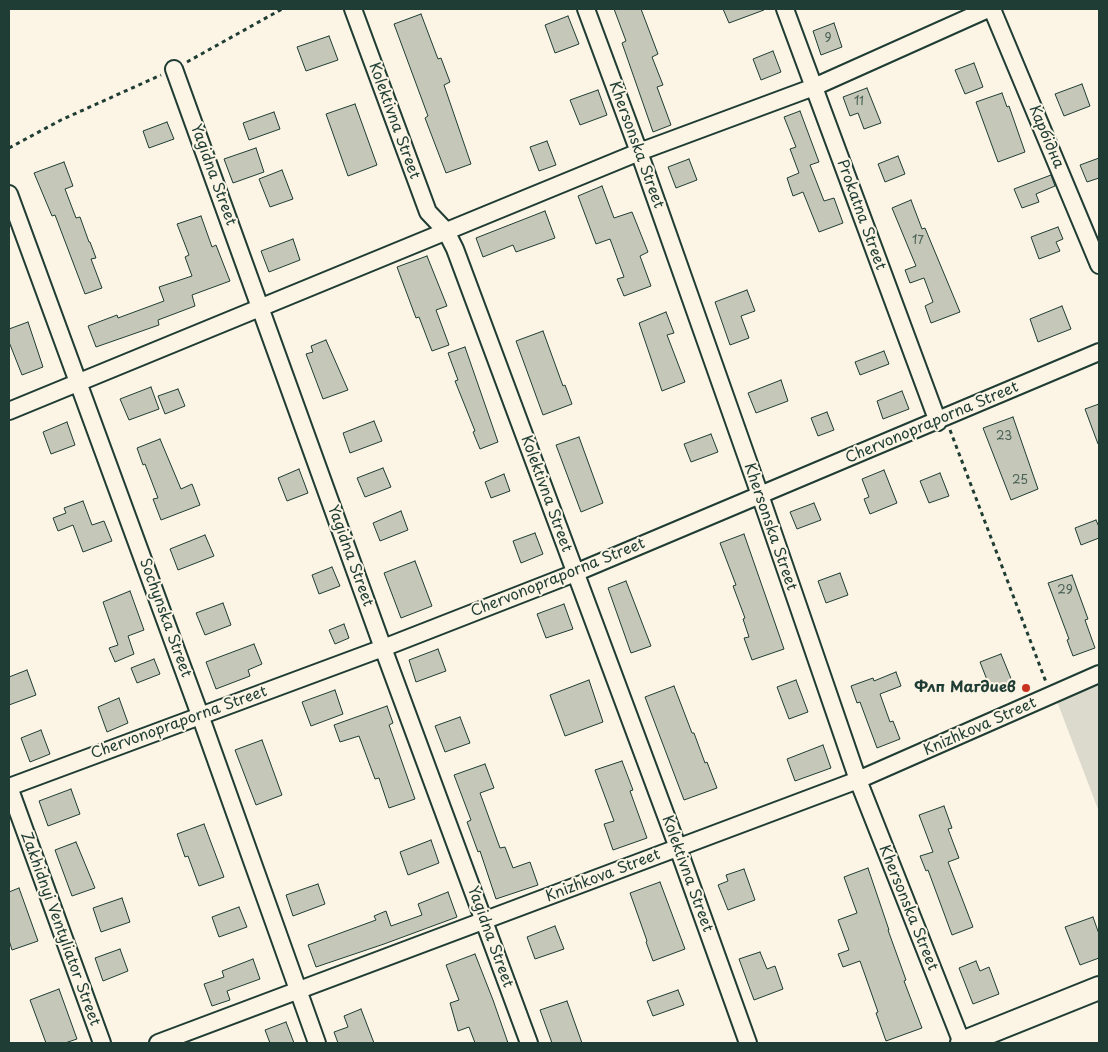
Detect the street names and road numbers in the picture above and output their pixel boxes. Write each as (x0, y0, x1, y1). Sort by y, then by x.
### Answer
street label: Kolektivna Street (365, 60, 423, 182)
street label: Khersonska Street (605, 79, 667, 211)
street label: Карбідна (1025, 103, 1067, 171)
street label: Yagidna Street (186, 122, 240, 228)
street label: Prokatna Street (833, 157, 889, 273)
street label: Chervonopraporna Street (843, 378, 1021, 468)
street label: Kolektivna Street (517, 433, 575, 555)
street label: Khersonska Street (740, 461, 800, 593)
street label: Yagidna Street (323, 503, 377, 609)
street label: Chervonopraporna Street (468, 535, 648, 621)
street label: Sochynska Street (135, 556, 195, 680)
street label: Chervonopraporna Street (88, 683, 270, 763)
street label: Knizhkova Street (921, 694, 1039, 760)
street label: Kolektivna Street (658, 813, 716, 935)
street label: Zakhidnyi Ventyliator Street (16, 829, 104, 1029)
street label: Khersonska Street (875, 843, 941, 973)
street label: Knizhkova Street (543, 846, 663, 906)
street label: Yagidna Street (463, 884, 517, 990)

